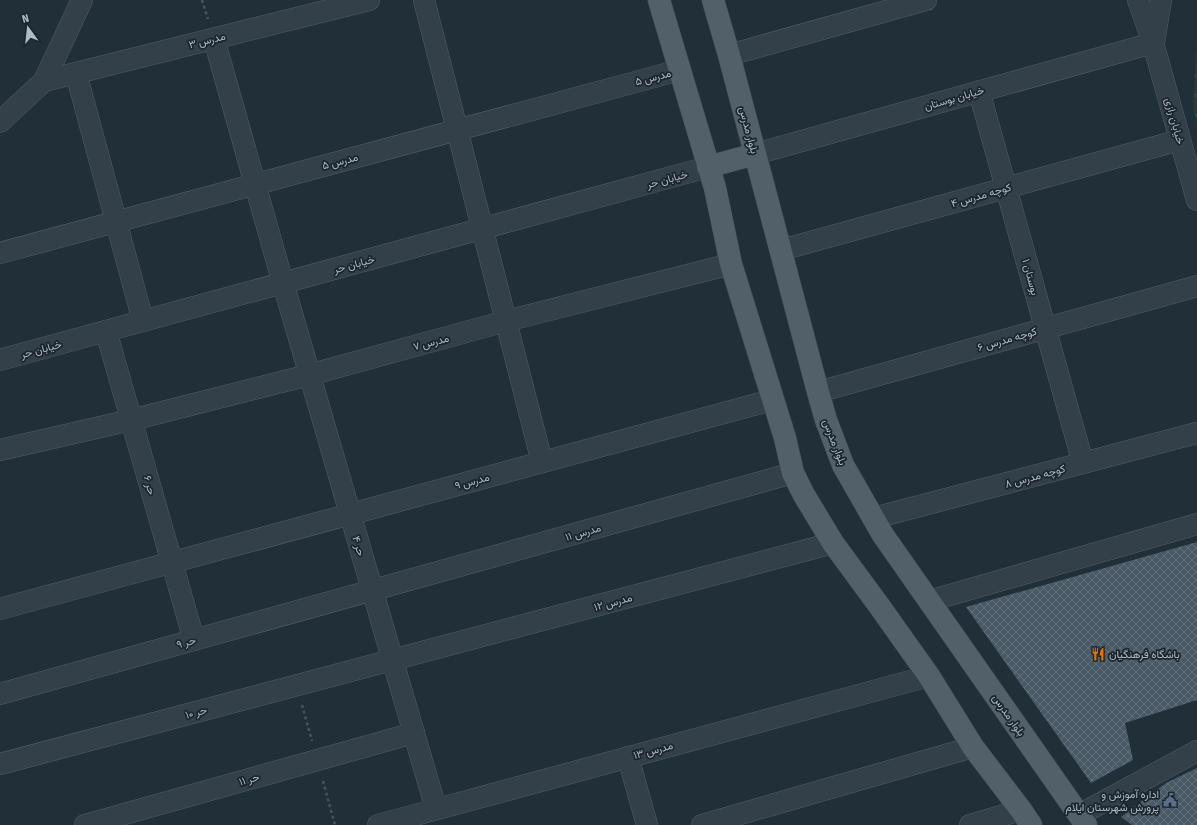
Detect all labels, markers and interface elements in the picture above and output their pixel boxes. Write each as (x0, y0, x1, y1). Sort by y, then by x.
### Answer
north arrow (8, 8, 48, 48)
text: N (21, 12, 30, 26)
street label: مدرس ۳ (187, 30, 227, 51)
street label: مدرس ۵ (634, 66, 673, 89)
street label: خیابان بوستان (923, 84, 986, 113)
street label: خیابان رازی (1162, 97, 1187, 146)
street label: بلوار مدرس (736, 105, 761, 155)
street label: مدرس ۵ (321, 150, 360, 173)
street label: خیابان حر (644, 168, 689, 191)
street label: کوچه مدرس ۴ (950, 181, 1013, 211)
street label: خیابان حر (331, 253, 376, 276)
street label: بوستان ۱ (1019, 258, 1042, 297)
street label: کوچه مدرس ۶ (976, 325, 1039, 355)
street label: مدرس ۷ (412, 331, 451, 354)
street label: خیابان حر (18, 338, 63, 361)
street label: بلوار مدرس (820, 417, 849, 467)
street label: کوچه مدرس ۸ (1003, 462, 1067, 492)
street label: مدرس ۹ (453, 471, 491, 492)
street label: حر ۶ (141, 474, 158, 496)
street label: مدرس ۱۱ (564, 521, 603, 544)
street label: حر ۴ (349, 534, 368, 558)
street label: مدرس ۱۲ (593, 591, 634, 614)
street label: حر ۹ (175, 634, 197, 651)
restaurant icon: باشگاه فرهنگیان (1090, 646, 1106, 662)
place label: باشگاه فرهنگیان (1109, 648, 1180, 661)
street label: بلوار مدرس (989, 692, 1028, 739)
street label: حر ۱۰ (184, 703, 208, 722)
street label: مدرس ۱۳ (632, 739, 675, 762)
street label: حر ۱۱ (237, 770, 261, 789)
place label: اداره آموزش و پرورش شهرستان ایلام (1065, 788, 1159, 815)
public building icon: اداره آموزش و پرورش شهرستان ایلام (1162, 792, 1178, 808)

